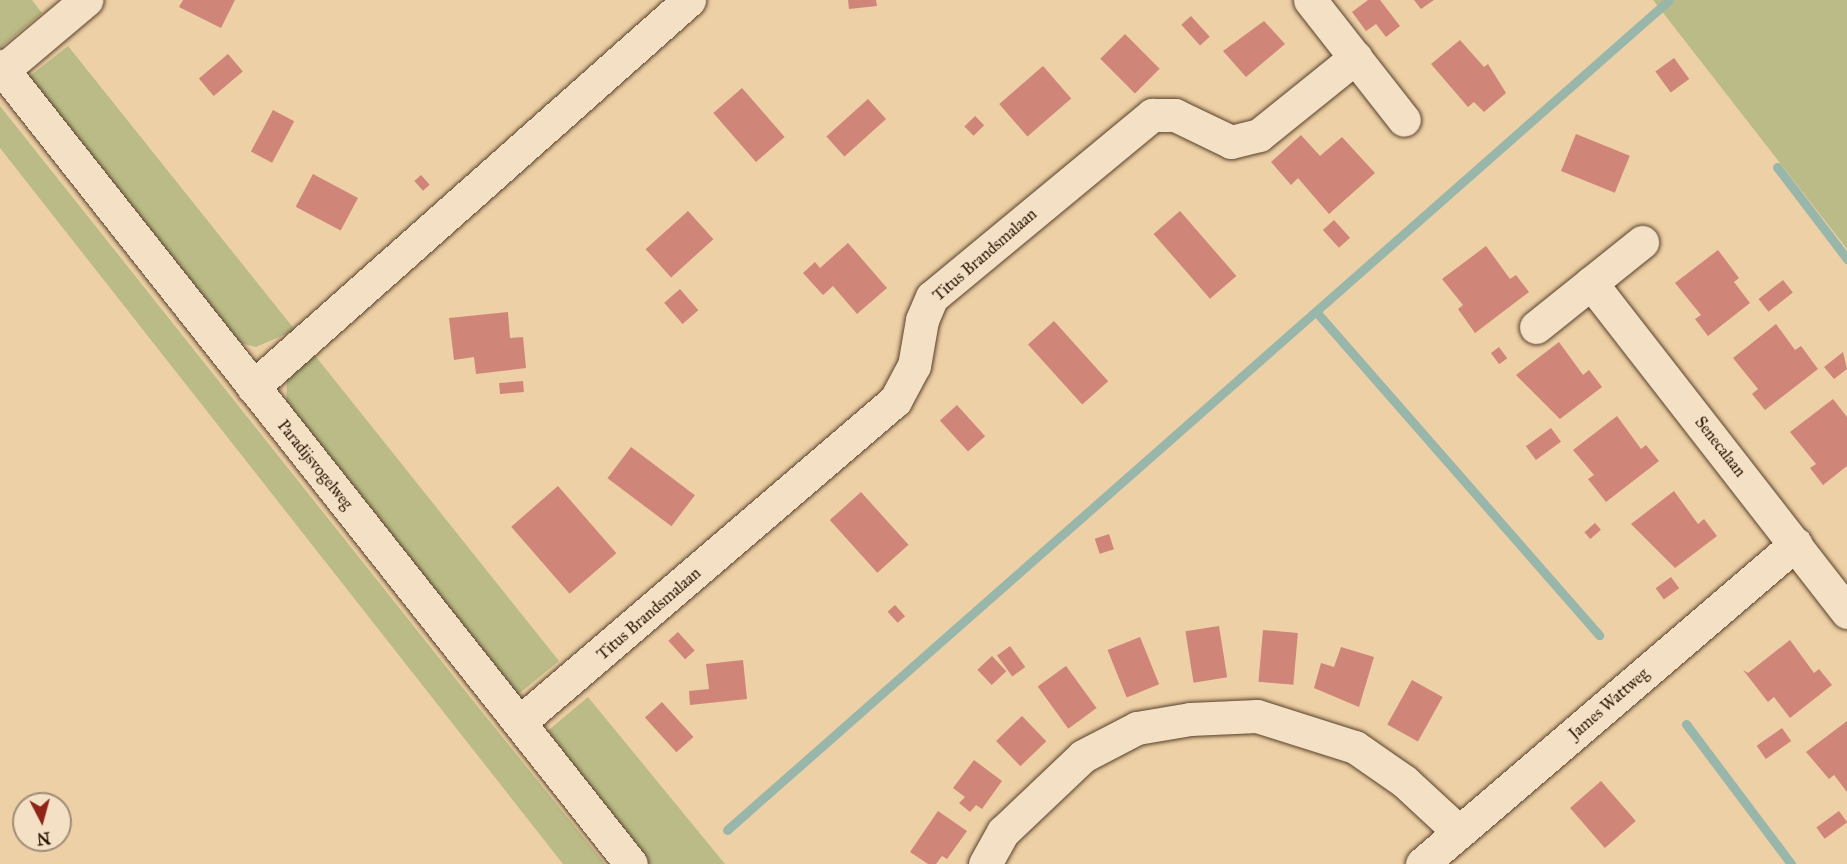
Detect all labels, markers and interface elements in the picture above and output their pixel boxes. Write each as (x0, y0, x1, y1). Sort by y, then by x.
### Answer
street label: Titus Brandsmalaan (929, 205, 1041, 305)
street label: Senecalaan (1691, 413, 1749, 481)
street label: Paradijsvogelweg (273, 417, 357, 513)
street label: Titus Brandsmalaan (593, 564, 705, 664)
street label: James Wattweg (1565, 664, 1653, 744)
north arrow (12, 792, 72, 852)
text: N (36, 828, 51, 849)

